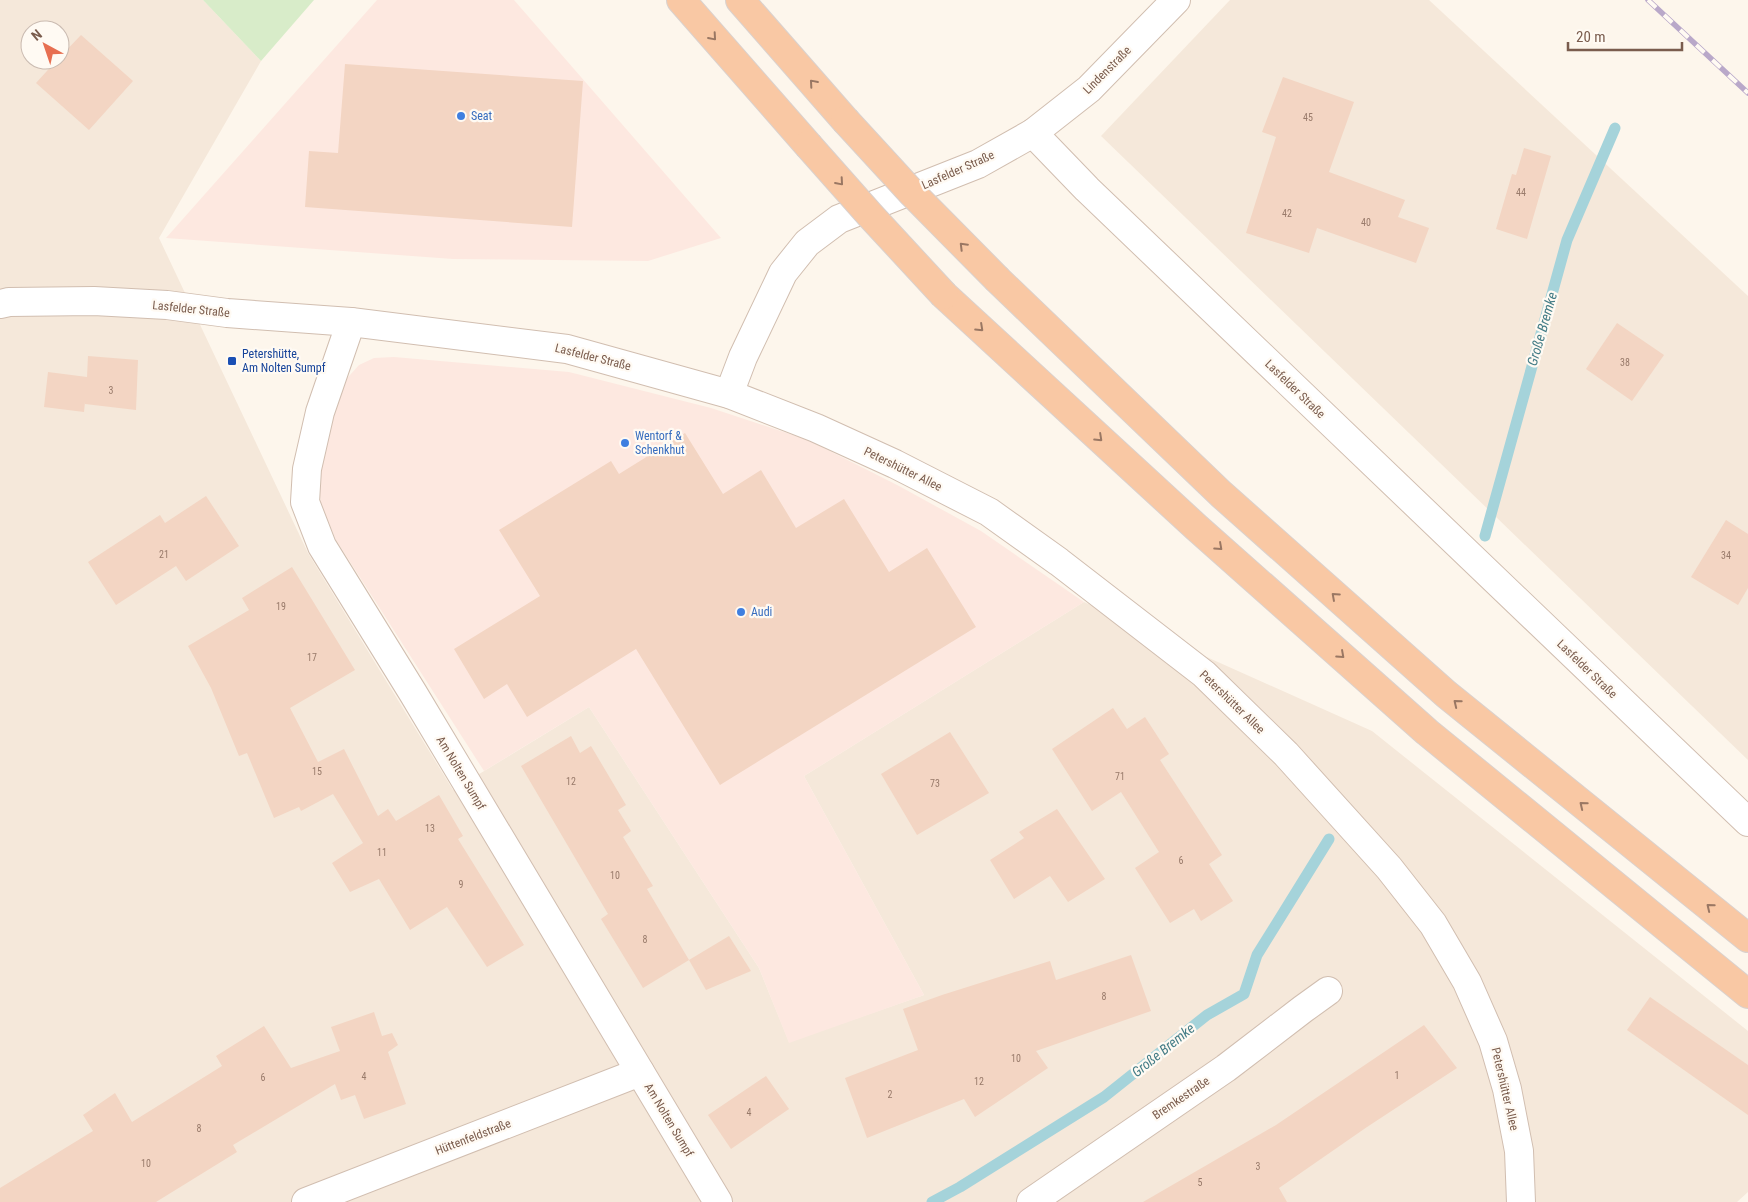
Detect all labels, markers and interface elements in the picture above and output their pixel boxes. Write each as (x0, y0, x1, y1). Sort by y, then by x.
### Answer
north arrow (20, 20, 70, 70)
scale bar (1568, 20, 1682, 52)
text: N (28, 26, 45, 44)
text: 20 m (1576, 28, 1606, 46)
one-way arrow (707, 31, 716, 40)
street label: Lindenstraße (1080, 43, 1134, 97)
one-way arrow (810, 80, 819, 89)
place label: Seat (471, 109, 493, 123)
marker: Seat (455, 110, 467, 122)
house number: 45 (1303, 112, 1313, 123)
street label: Lasfelder Straße (920, 148, 997, 192)
one-way arrow (834, 176, 843, 185)
house number: 44 (1516, 187, 1526, 198)
house number: 42 (1282, 208, 1292, 219)
house number: 40 (1361, 217, 1371, 228)
one-way arrow (960, 242, 969, 251)
water label: Große Bremke (1524, 290, 1560, 368)
street label: Lasfelder Straße (152, 298, 231, 320)
one-way arrow (974, 322, 983, 331)
street label: Lasfelder Straße (554, 341, 633, 373)
place label: Petershütte, Am Nolten Sumpf (242, 347, 326, 375)
marker: Petershütte, Am Nolten Sumpf (226, 355, 238, 367)
street label: Lasfelder Straße (1262, 357, 1328, 421)
house number: 38 (1620, 357, 1630, 368)
house number: 3 (109, 385, 114, 396)
place label: Wentorf & Schenkhut (635, 429, 685, 457)
one-way arrow (1094, 432, 1103, 441)
marker: Wentorf & Schenkhut (619, 437, 631, 449)
street label: Petershütter Allee (862, 444, 945, 494)
one-way arrow (1214, 542, 1223, 551)
house number: 21 (159, 549, 169, 560)
house number: 34 (1721, 550, 1731, 561)
one-way arrow (1332, 592, 1341, 601)
house number: 19 (276, 601, 286, 612)
place label: Audi (751, 605, 772, 619)
marker: Audi (735, 606, 747, 618)
street label: Lasfelder Straße (1554, 637, 1620, 701)
one-way arrow (1335, 650, 1344, 659)
house number: 17 (307, 652, 317, 663)
street label: Petershütter Allee (1197, 667, 1268, 737)
one-way arrow (1454, 701, 1463, 709)
street label: Am Nolten Sumpf (434, 734, 489, 813)
house number: 15 (312, 766, 322, 777)
house number: 71 (1115, 771, 1125, 782)
house number: 12 (566, 776, 576, 787)
house number: 73 (930, 778, 940, 789)
one-way arrow (1580, 802, 1589, 811)
house number: 13 (425, 823, 435, 834)
house number: 11 (377, 847, 387, 858)
house number: 6 (1179, 855, 1184, 866)
house number: 10 (610, 870, 620, 881)
house number: 9 (459, 879, 464, 890)
one-way arrow (1707, 905, 1716, 913)
house number: 8 (643, 934, 648, 945)
house number: 8 (1102, 991, 1107, 1002)
water label: Große Bremke (1128, 1020, 1198, 1080)
street label: Petershütter Allee (1489, 1046, 1521, 1132)
house number: 10 (1011, 1053, 1021, 1064)
house number: 1 (1395, 1070, 1399, 1081)
house number: 4 (362, 1071, 367, 1082)
house number: 6 (261, 1072, 266, 1083)
street label: Bremkestraße (1150, 1074, 1212, 1122)
house number: 12 (974, 1076, 984, 1087)
street label: Am Nolten Sumpf (642, 1081, 697, 1160)
house number: 2 (888, 1089, 893, 1100)
house number: 4 (747, 1107, 752, 1118)
street label: Hüttenfeldstraße (433, 1116, 513, 1158)
house number: 8 (197, 1123, 202, 1134)
house number: 10 (141, 1158, 151, 1169)
house number: 3 (1256, 1161, 1261, 1172)
house number: 5 (1198, 1177, 1203, 1188)

